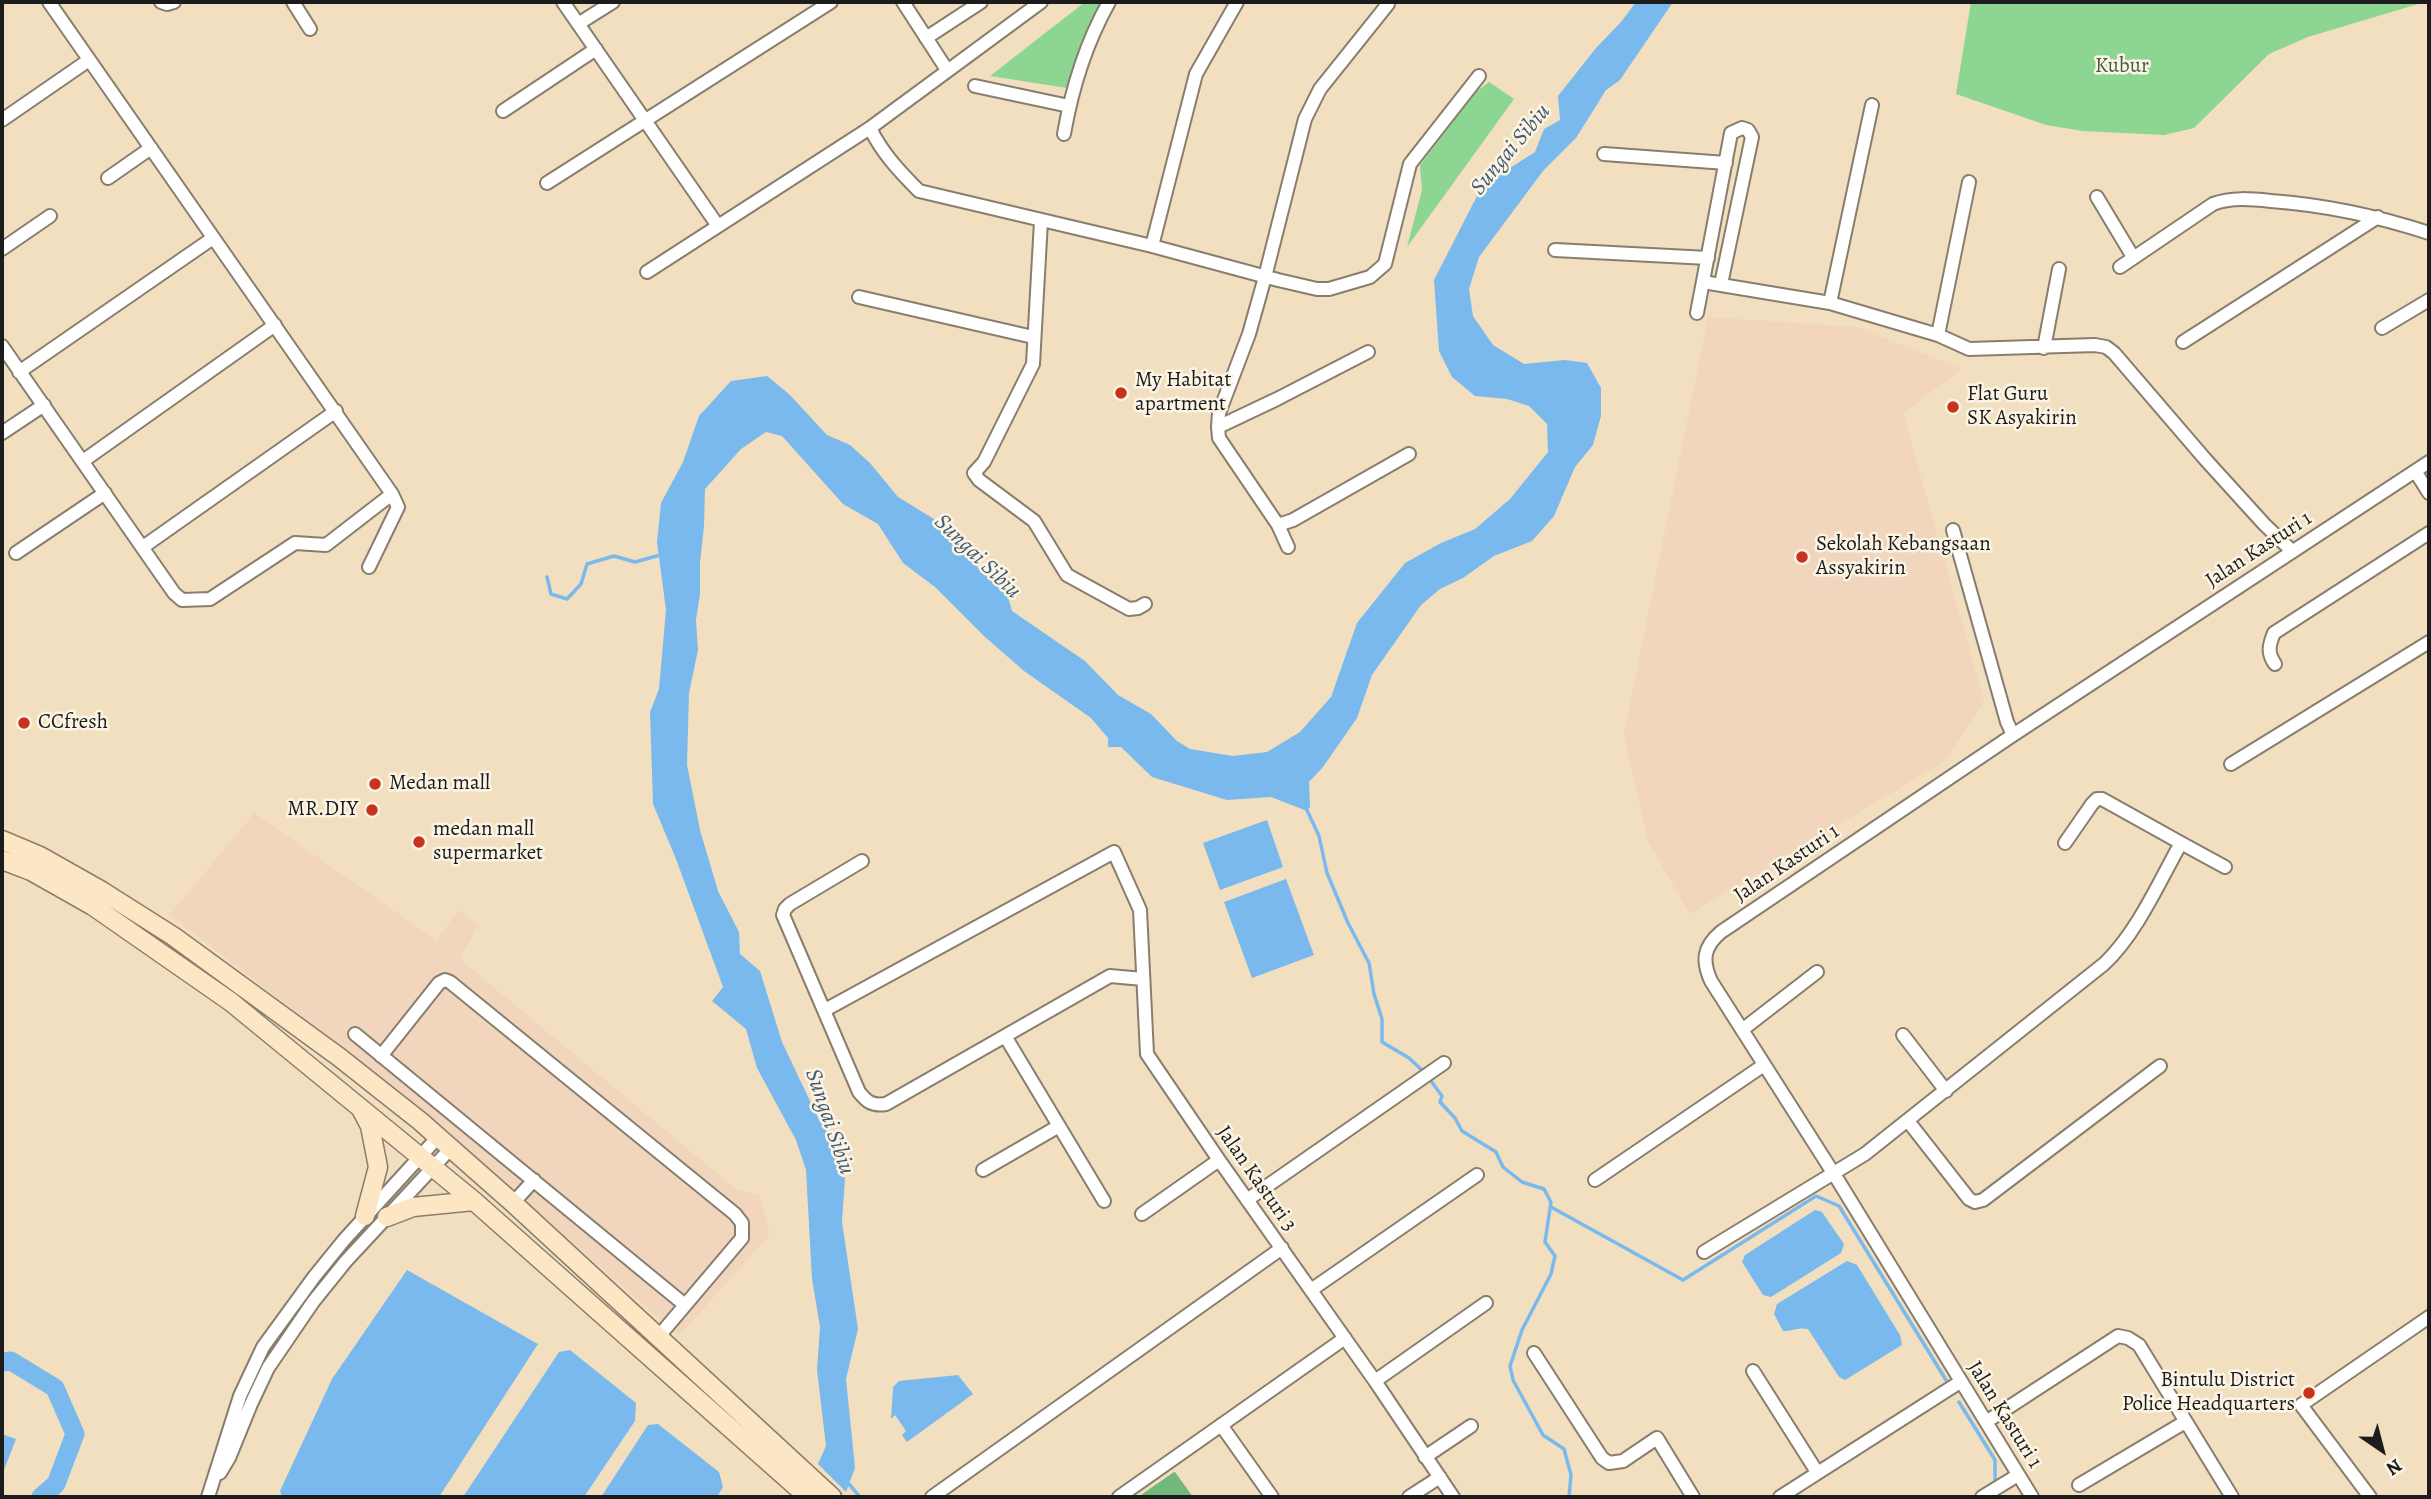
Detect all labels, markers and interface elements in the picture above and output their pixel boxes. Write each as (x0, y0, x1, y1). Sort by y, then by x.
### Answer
park label: Kubur (2095, 54, 2149, 80)
water label: Sungai Sibiu (1465, 99, 1557, 201)
place label: My Habitat apartment (1135, 368, 1231, 418)
place label: Flat Guru SK Asyakirin (1967, 382, 2077, 432)
marker: My Habitat apartment (1113, 385, 1129, 401)
marker: Flat Guru SK Asyakirin (1945, 399, 1961, 415)
street label: Jalan Kasturi 1 (2201, 506, 2317, 594)
water label: Sungai Sibiu (928, 509, 1026, 605)
place label: Sekolah Kebangsaan Assyakirin (1816, 532, 1991, 582)
marker: Sekolah Kebangsaan Assyakirin (1794, 549, 1810, 565)
place label: CCfresh (38, 710, 108, 736)
marker: CCfresh (16, 715, 32, 731)
place label: Medan mall (389, 771, 490, 797)
marker: Medan mall (367, 776, 383, 792)
place label: MR.DIY (287, 797, 358, 823)
marker: MR.DIY (364, 802, 380, 818)
place label: medan mall supermarket (433, 817, 543, 867)
street label: Jalan Kasturi 1 (1730, 820, 1844, 908)
marker: medan mall supermarket (411, 834, 427, 850)
water label: Sungai Sibiu (798, 1065, 860, 1179)
street label: Jalan Kasturi 3 (1210, 1121, 1302, 1237)
street label: Jalan Kasturi 1 (1961, 1357, 2047, 1473)
place label: Bintulu District Police Headquarters (2122, 1368, 2295, 1418)
marker: Bintulu District Police Headquarters (2301, 1385, 2317, 1401)
north arrow (2347, 1415, 2417, 1485)
text: N (2381, 1453, 2407, 1482)

